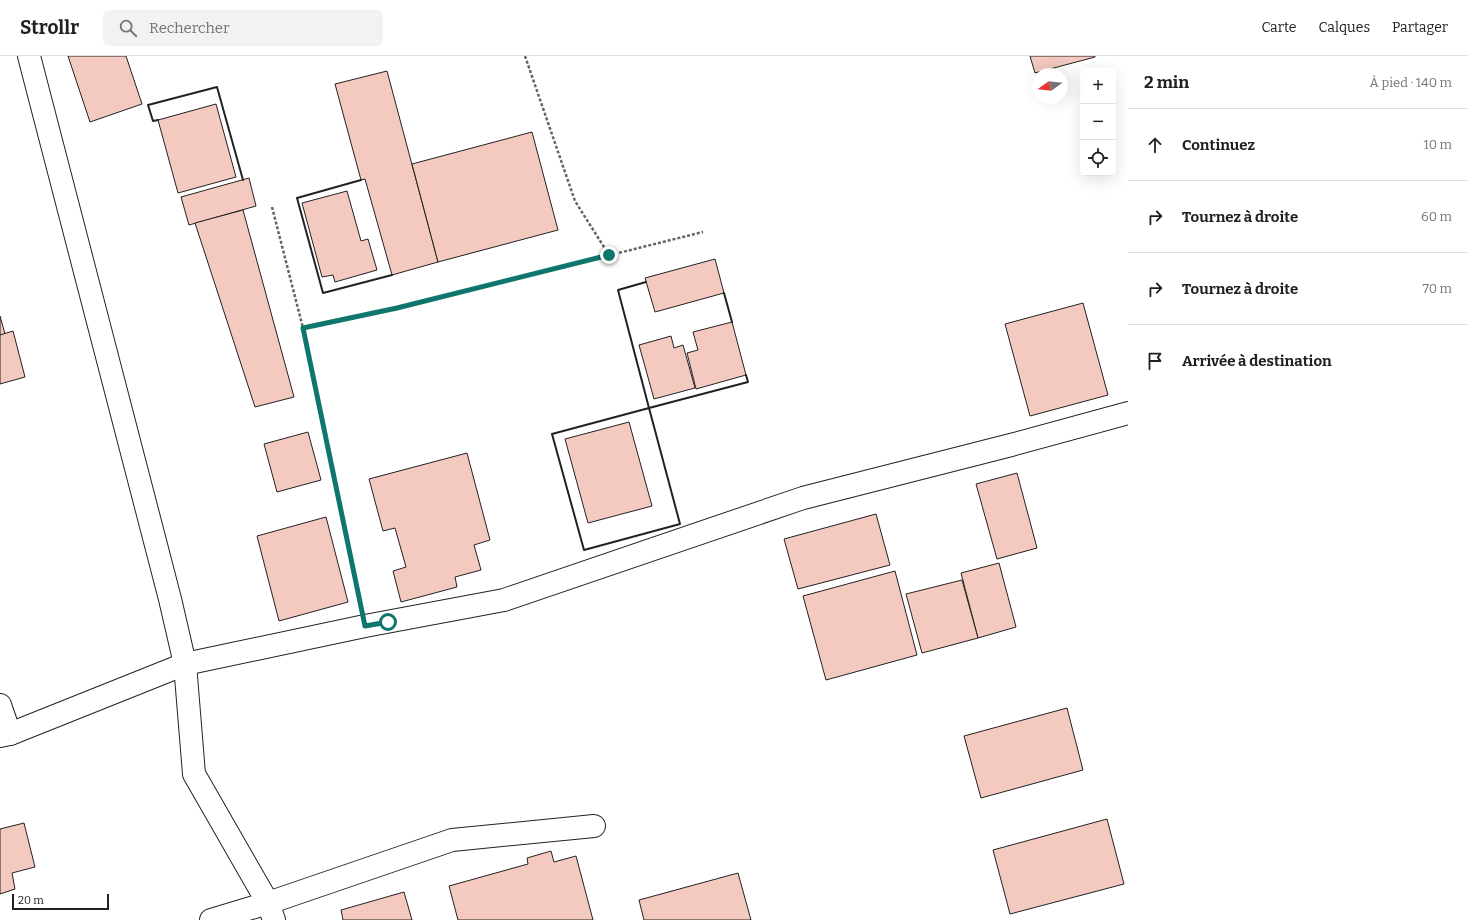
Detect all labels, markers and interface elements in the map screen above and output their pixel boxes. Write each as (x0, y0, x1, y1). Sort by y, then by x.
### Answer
search box (103, 10, 383, 46)
text: Strollr (20, 16, 79, 39)
icon: search (117, 17, 139, 39)
text: Rechercher (149, 19, 230, 37)
text: Carte (1261, 19, 1297, 36)
text: Calques (1319, 19, 1370, 36)
text: Partager (1392, 19, 1448, 36)
north arrow (1032, 68, 1068, 104)
map controls (1080, 68, 1116, 176)
button: + (1080, 68, 1116, 104)
text: 2 min (1144, 72, 1189, 93)
text: À pied · 140 m (1370, 75, 1452, 90)
button: − (1080, 104, 1116, 140)
icon: ahead (1144, 134, 1166, 156)
text: Continuez (1182, 136, 1255, 154)
text: 10 m (1423, 137, 1452, 152)
button: locate (1080, 140, 1116, 176)
icon: right (1144, 206, 1166, 228)
text: Tournez à droite (1182, 208, 1298, 226)
text: 60 m (1421, 209, 1452, 224)
route end (600, 246, 618, 264)
icon: right (1144, 278, 1166, 300)
text: Tournez à droite (1182, 280, 1298, 298)
text: 70 m (1422, 281, 1452, 296)
icon: arrive (1144, 350, 1166, 372)
text: Arrivée à destination (1182, 352, 1332, 370)
route start (379, 613, 397, 631)
scale bar (12, 892, 109, 911)
text: 20 m (18, 894, 44, 907)

